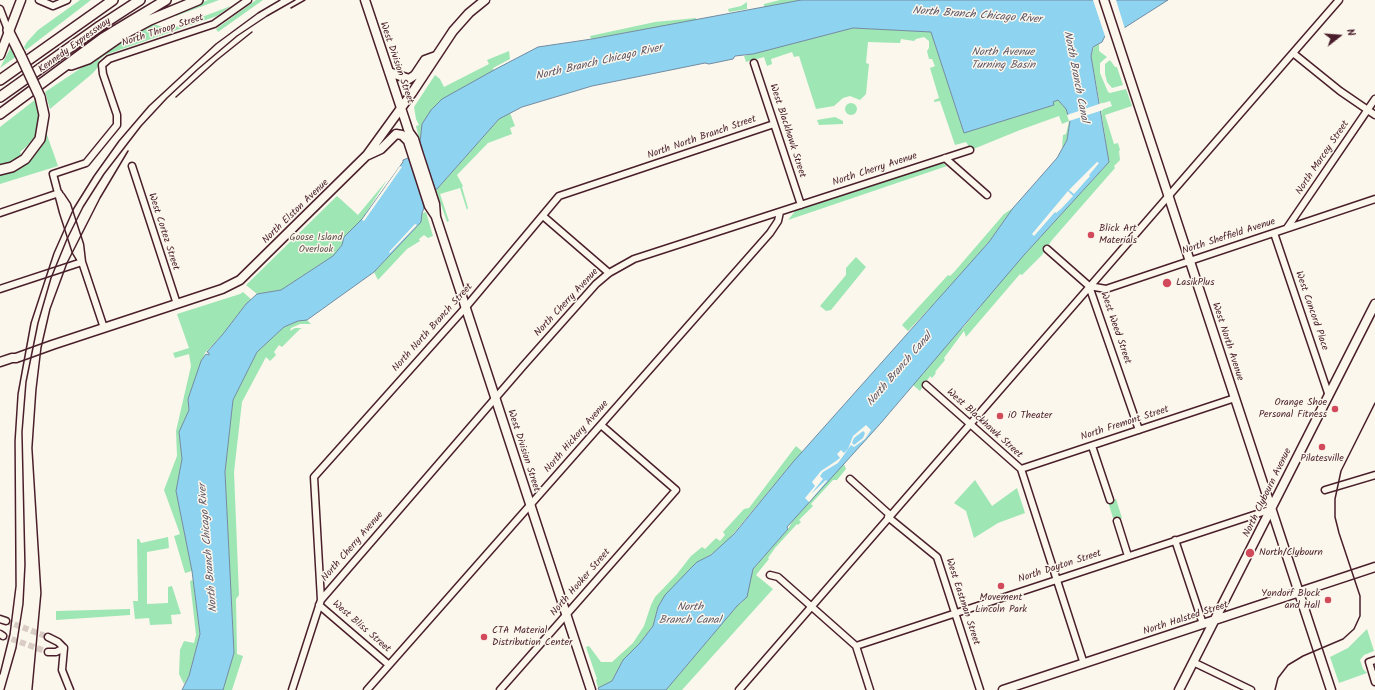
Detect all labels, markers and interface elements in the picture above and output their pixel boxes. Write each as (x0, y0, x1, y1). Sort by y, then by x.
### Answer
water label: North Branch Chicago River (912, 5, 1042, 27)
street label: North Throop Street (121, 12, 205, 50)
street label: Kennedy Expressway (36, 16, 114, 76)
north arrow (1319, 16, 1359, 56)
street label: West Division Street (376, 21, 416, 105)
text: N (1341, 27, 1360, 38)
water label: North Branch Canal (1060, 30, 1090, 124)
water label: North Branch Chicago River (534, 42, 664, 84)
water label: North Avenue Turning Basin (971, 46, 1035, 72)
street label: West Blackhawk Street (766, 83, 808, 179)
street label: North North Branch Street (646, 114, 758, 162)
street label: North Marcey Street (1294, 119, 1352, 197)
street label: North Cherry Avenue (831, 151, 919, 189)
street label: North Elston Avenue (260, 177, 332, 247)
street label: West Cortez Street (145, 192, 181, 272)
street label: North Sheffield Avenue (1181, 216, 1277, 258)
place label: Blick Art Materials (1099, 223, 1137, 246)
marker: Blick Art Materials (1086, 230, 1096, 240)
park label: Goose Island Overlook (290, 232, 342, 256)
street label: North Cherry Avenue (532, 267, 602, 339)
street label: West Concord Place (1292, 270, 1330, 352)
marker: LasikPlus (1161, 277, 1173, 289)
place label: LasikPlus (1176, 277, 1214, 289)
street label: North North Branch Street (390, 281, 476, 375)
street label: West Weed Street (1097, 290, 1133, 366)
street label: West North Avenue (1209, 301, 1245, 383)
water label: North Branch Canal (865, 331, 935, 409)
street label: West Blackhawk Street (944, 387, 1024, 461)
place label: Orange Shoe Personal Fitness (1259, 397, 1327, 420)
street label: North Hickory Avenue (542, 398, 612, 476)
street label: North Fremont Street (1079, 404, 1171, 444)
marker: Orange Shoe Personal Fitness (1330, 404, 1340, 414)
street label: West Division Street (504, 408, 542, 494)
place label: iO Theater (1008, 410, 1052, 422)
marker: iO Theater (995, 411, 1005, 421)
marker: Pilatesville (1317, 442, 1327, 452)
street label: North Clybourn Avenue (1241, 446, 1295, 540)
place label: Pilatesville (1300, 453, 1344, 465)
water label: North Branch Chicago River (197, 483, 221, 613)
street label: North Cherry Avenue (319, 510, 387, 584)
street label: North Hooker Street (548, 547, 614, 619)
marker: North/Clybourn (1244, 547, 1256, 559)
place label: North/Clybourn (1259, 547, 1323, 559)
street label: North Dayton Street (1017, 548, 1103, 586)
street label: West Eastman Street (942, 557, 982, 647)
marker: Movement Lincoln Park (996, 581, 1006, 591)
place label: Yondorf Block and Hall (1261, 588, 1320, 612)
place label: Movement Lincoln Park (975, 592, 1027, 616)
marker: Yondorf Block and Hall (1323, 595, 1333, 605)
street label: West Bliss Street (329, 598, 393, 656)
street label: North Halsted Street (1142, 600, 1230, 638)
water label: North Branch Canal (659, 601, 721, 627)
place label: CTA Material Distribution Center (492, 625, 572, 648)
marker: CTA Material Distribution Center (479, 632, 489, 642)

